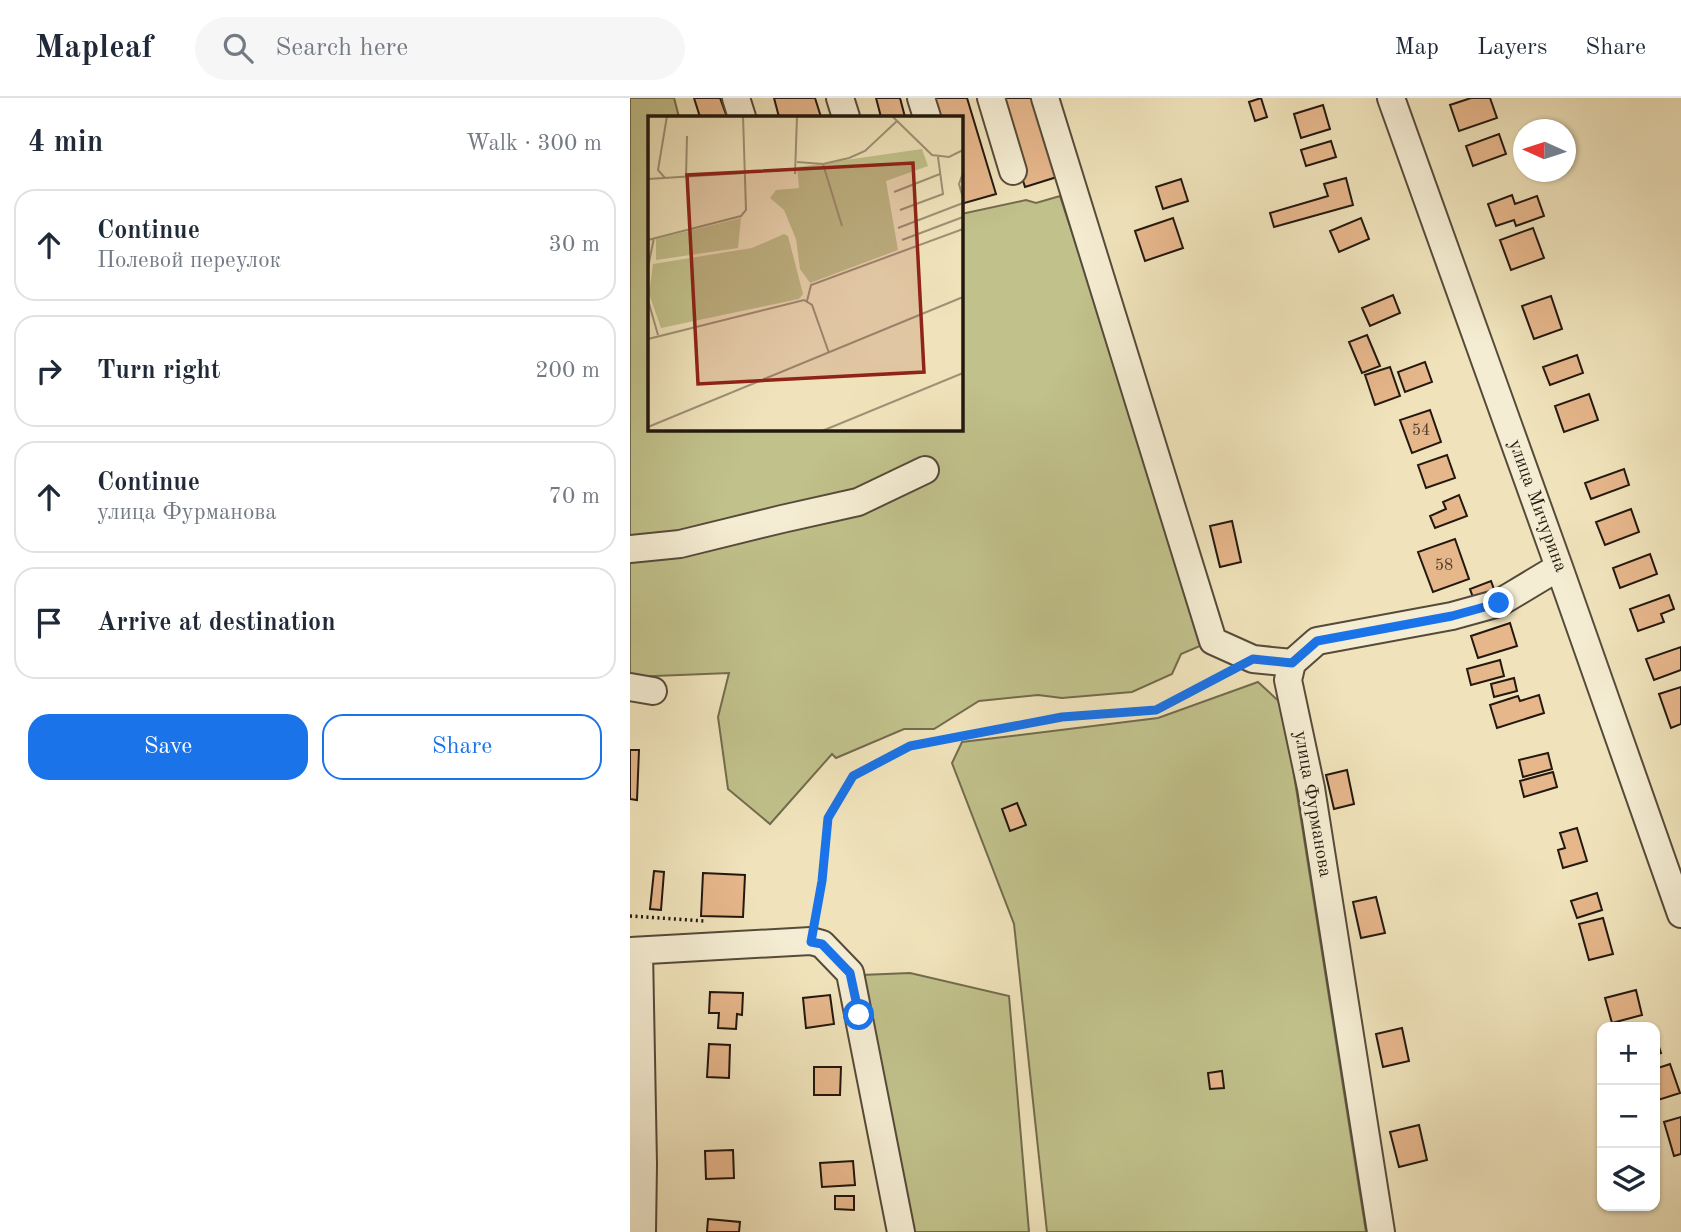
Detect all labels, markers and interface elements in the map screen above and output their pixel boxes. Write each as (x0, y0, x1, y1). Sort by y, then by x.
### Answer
search box (195, 17, 685, 80)
icon: search (219, 29, 257, 67)
text: Mapleaf (35, 32, 153, 65)
text: Search here (275, 35, 408, 61)
text: Map (1395, 36, 1439, 60)
text: Layers (1477, 36, 1547, 60)
text: Share (1585, 36, 1646, 60)
inset map (648, 116, 962, 430)
north arrow (1513, 119, 1576, 182)
text: 4 min (28, 128, 103, 158)
text: Walk · 300 m (466, 132, 602, 155)
text: Continue (97, 218, 200, 244)
icon: ahead (30, 226, 68, 264)
text: 30 m (549, 233, 600, 256)
text: Полевой переулок (97, 249, 281, 272)
icon: right (30, 352, 68, 390)
text: Turn right (97, 358, 220, 384)
text: 200 m (535, 359, 600, 382)
house number: 54 (1412, 423, 1430, 439)
street label: улица Мичурина (1504, 437, 1570, 575)
text: Continue (97, 470, 200, 496)
icon: ahead (30, 478, 68, 516)
text: 70 m (549, 485, 600, 508)
text: улица Фурманова (97, 501, 277, 524)
house number: 58 (1435, 558, 1453, 574)
route end (1483, 587, 1514, 618)
icon: arrive (30, 604, 68, 642)
text: Arrive at destination (97, 610, 336, 636)
button: Save (28, 714, 308, 780)
button: Share (322, 714, 602, 780)
street label: улица Фурманова (1290, 729, 1334, 879)
route start (843, 999, 874, 1030)
map controls (1597, 1022, 1660, 1211)
button: + (1597, 1022, 1660, 1085)
button: − (1597, 1085, 1660, 1148)
button: layers (1597, 1148, 1660, 1211)

